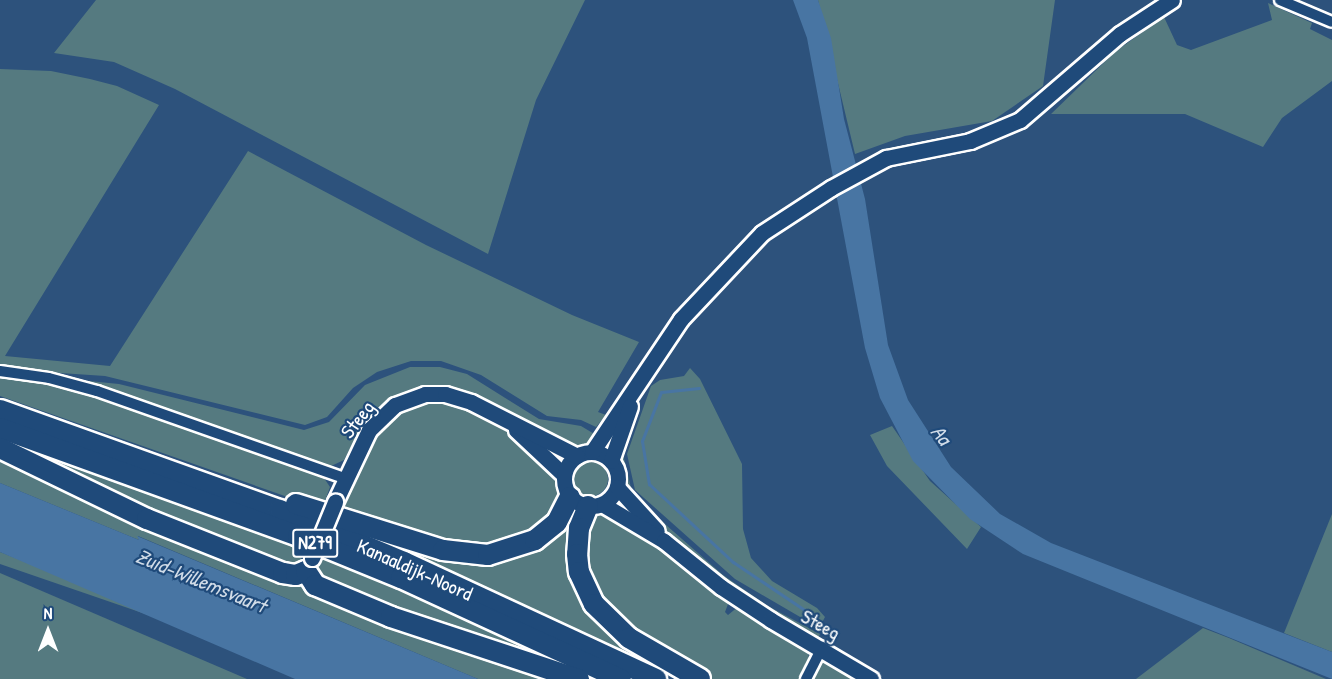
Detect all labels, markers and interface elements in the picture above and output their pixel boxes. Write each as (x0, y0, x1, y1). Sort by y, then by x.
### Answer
street label: Steeg (335, 396, 379, 442)
water label: Aa (925, 420, 957, 450)
road number: N279 (291, 528, 339, 558)
street label: Kanaaldijk-Noord (353, 533, 477, 605)
water label: Zuid-Willemsvaart (132, 543, 270, 619)
north arrow (18, 601, 78, 661)
text: N (44, 602, 52, 624)
street label: Steeg (797, 604, 845, 644)

